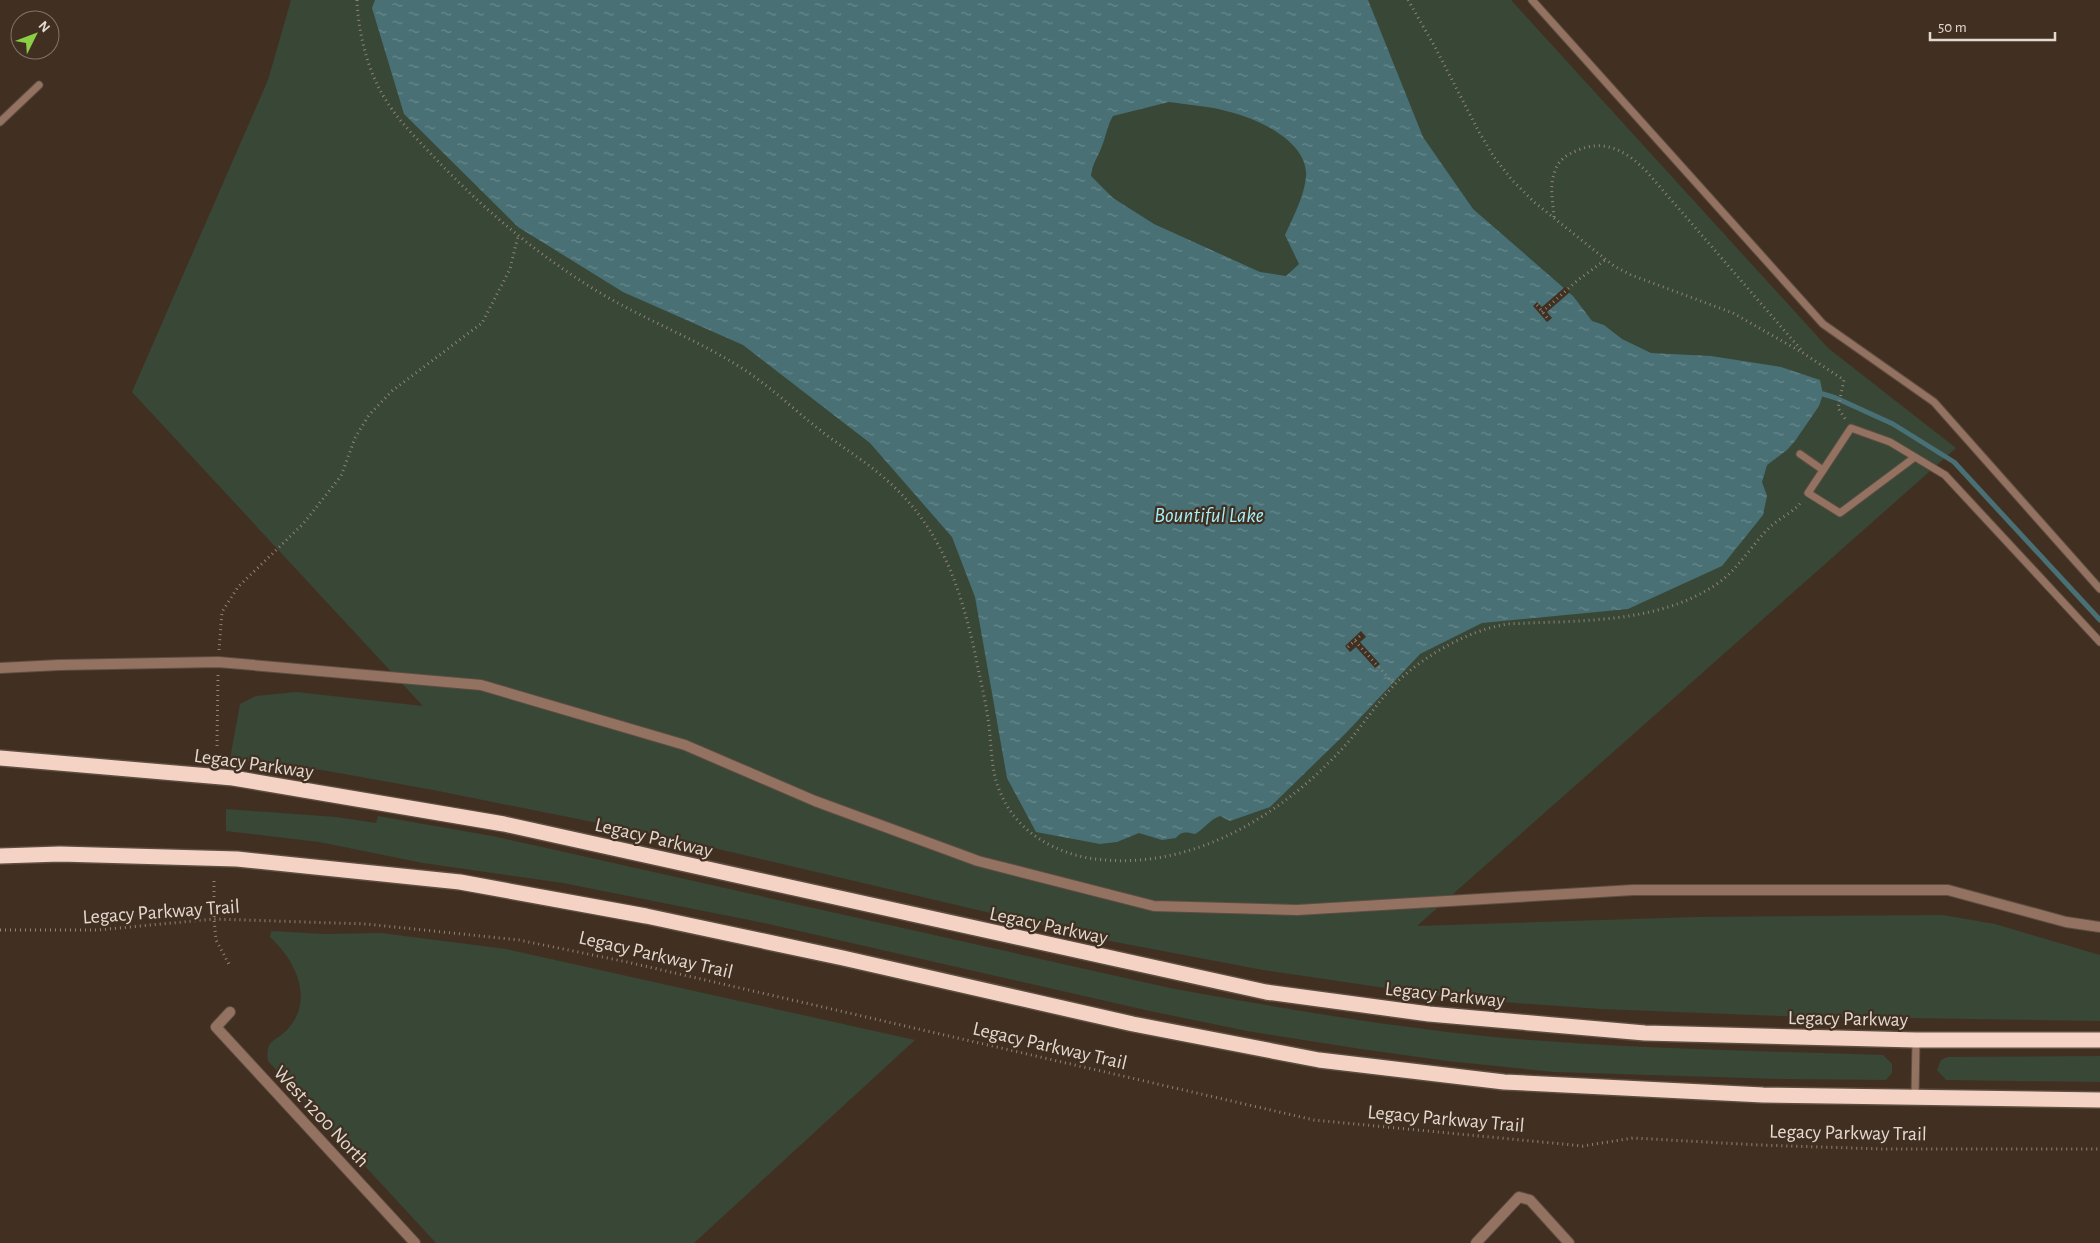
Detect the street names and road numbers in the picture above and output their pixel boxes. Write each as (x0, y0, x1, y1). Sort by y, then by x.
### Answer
street label: Legacy Parkway (193, 746, 315, 782)
street label: Legacy Parkway (593, 815, 715, 861)
street label: Legacy Parkway Trail (82, 897, 240, 927)
street label: Legacy Parkway (988, 904, 1110, 948)
street label: Legacy Parkway Trail (577, 928, 735, 982)
street label: Legacy Parkway (1384, 979, 1506, 1011)
street label: Legacy Parkway (1788, 1008, 1909, 1030)
street label: Legacy Parkway Trail (971, 1019, 1129, 1073)
street label: West 1200 North (270, 1062, 373, 1171)
street label: Legacy Parkway Trail (1367, 1102, 1525, 1136)
street label: Legacy Parkway Trail (1769, 1122, 1927, 1144)

